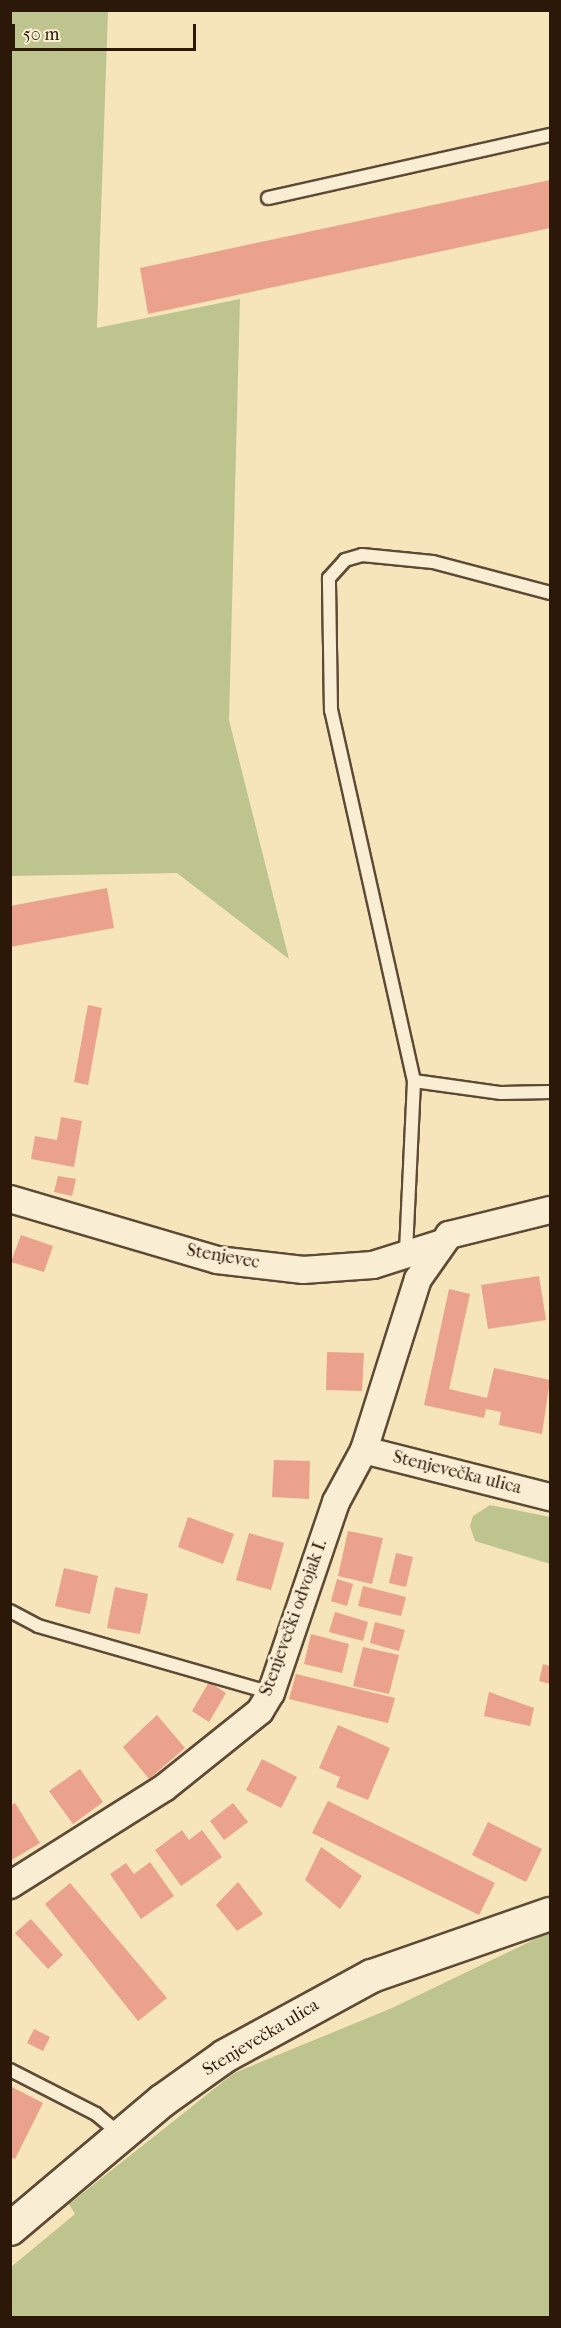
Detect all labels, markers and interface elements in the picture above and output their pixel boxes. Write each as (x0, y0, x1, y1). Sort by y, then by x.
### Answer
scale bar (15, 12, 200, 50)
text: 50 m (23, 24, 59, 45)
street label: Stenjevec (185, 1240, 261, 1274)
street label: Stenjevečka ulica (390, 1447, 524, 1499)
street label: Stenjevečki odvojak I. (256, 1537, 332, 1699)
street label: Stenjevečka ulica (199, 1995, 323, 2081)

